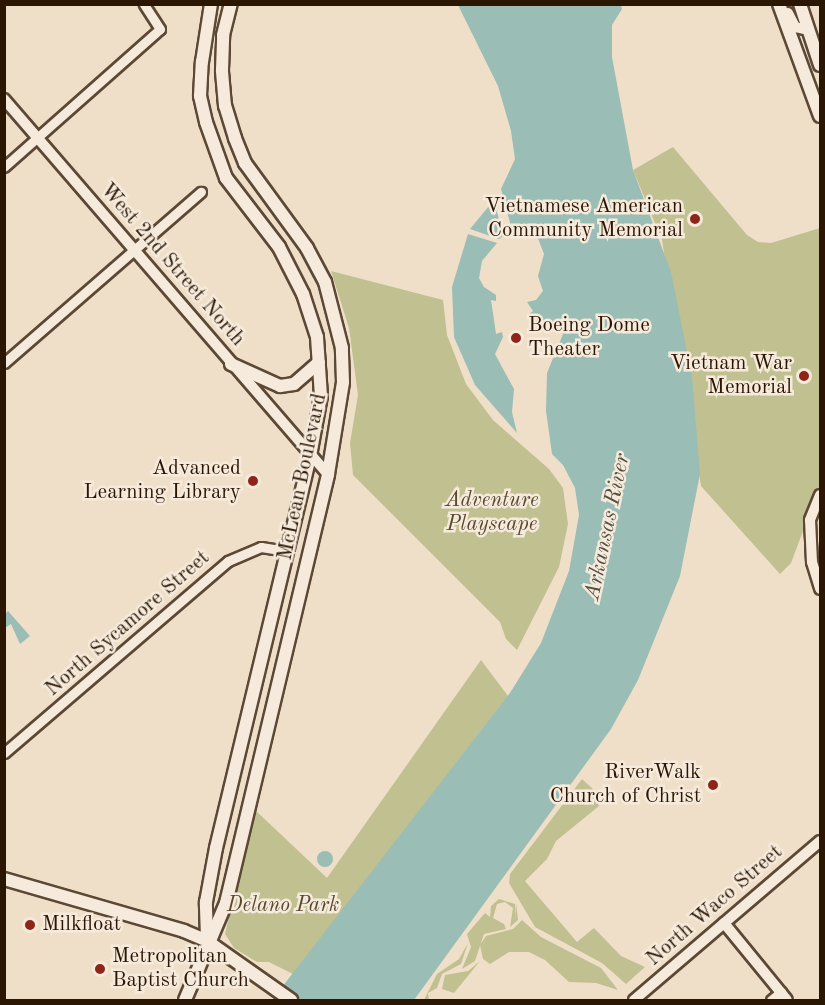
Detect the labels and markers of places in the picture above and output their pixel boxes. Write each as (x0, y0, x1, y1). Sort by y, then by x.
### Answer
place label: Vietnamese American Community Memorial (485, 194, 683, 244)
marker: Vietnamese American Community Memorial (688, 212, 702, 226)
place label: Boeing Dome Theater (528, 313, 650, 363)
marker: Boeing Dome Theater (509, 331, 523, 345)
place label: Vietnam War Memorial (670, 351, 792, 401)
marker: Vietnam War Memorial (797, 369, 811, 383)
place label: Advanced Learning Library (84, 456, 241, 506)
marker: Advanced Learning Library (246, 474, 260, 488)
place label: RiverWalk Church of Christ (550, 760, 701, 810)
marker: RiverWalk Church of Christ (706, 778, 720, 792)
place label: Milkfloat (42, 912, 121, 938)
marker: Milkfloat (23, 918, 37, 932)
place label: Metropolitan Baptist Church (112, 944, 249, 994)
marker: Metropolitan Baptist Church (93, 962, 107, 976)

